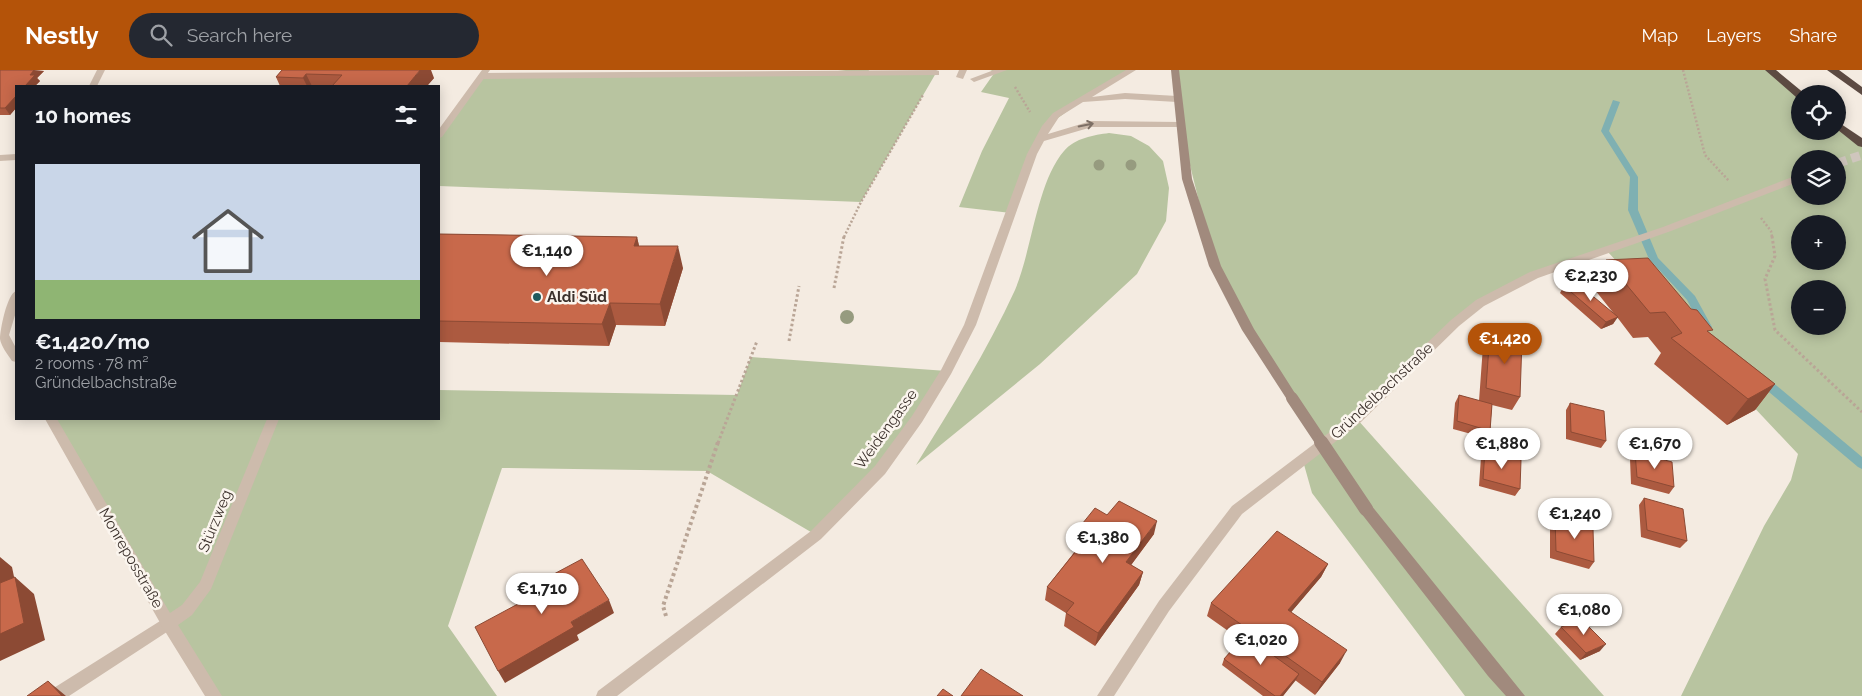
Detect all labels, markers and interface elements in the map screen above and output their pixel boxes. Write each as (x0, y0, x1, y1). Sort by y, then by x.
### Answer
search box (129, 13, 479, 58)
text: Nestly (25, 21, 99, 50)
icon: search (147, 21, 175, 49)
text: Search here (187, 24, 292, 46)
text: Map (1642, 25, 1678, 46)
text: Layers (1706, 25, 1761, 46)
text: Share (1789, 25, 1837, 46)
map controls (1791, 85, 1846, 335)
button: locate (1791, 85, 1846, 140)
icon: filters (392, 101, 420, 129)
text: 10 homes (35, 103, 131, 128)
one-way arrow (1078, 120, 1094, 130)
button: layers (1791, 150, 1846, 205)
icon: home (183, 196, 273, 286)
button: + (1791, 215, 1846, 270)
pin: €1,140 (506, 234, 588, 277)
text: €1,140 (521, 241, 573, 260)
pin: €2,230 (1550, 260, 1632, 302)
text: €2,230 (1564, 266, 1618, 285)
button: − (1791, 280, 1846, 335)
place label: Aldi Süd (547, 288, 607, 306)
marker: Aldi Süd (531, 291, 543, 303)
pin: €1,420 (1464, 322, 1546, 365)
text: €1,420/mo (35, 329, 150, 354)
text: €1,420 (1479, 329, 1531, 348)
street label: Gründelbachstraße (1327, 339, 1437, 443)
text: 2 rooms · 78 m² (35, 354, 148, 373)
text: Gründelbachstraße (35, 373, 177, 392)
street label: Weidengasse (851, 385, 921, 472)
pin: €1,880 (1461, 428, 1543, 470)
pin: €1,670 (1614, 428, 1696, 470)
text: €1,880 (1475, 434, 1529, 453)
text: €1,670 (1629, 434, 1681, 453)
street label: Stürzweg (194, 487, 236, 555)
pin: €1,240 (1534, 498, 1616, 540)
text: €1,240 (1549, 504, 1601, 523)
street label: Monreposstraße (95, 505, 167, 611)
pin: €1,380 (1062, 522, 1144, 564)
text: €1,380 (1077, 528, 1129, 547)
pin: €1,710 (501, 572, 583, 615)
text: €1,710 (517, 579, 567, 598)
pin: €1,080 (1543, 594, 1625, 636)
text: €1,080 (1557, 600, 1611, 619)
pin: €1,020 (1220, 624, 1302, 666)
text: €1,020 (1234, 630, 1288, 649)

